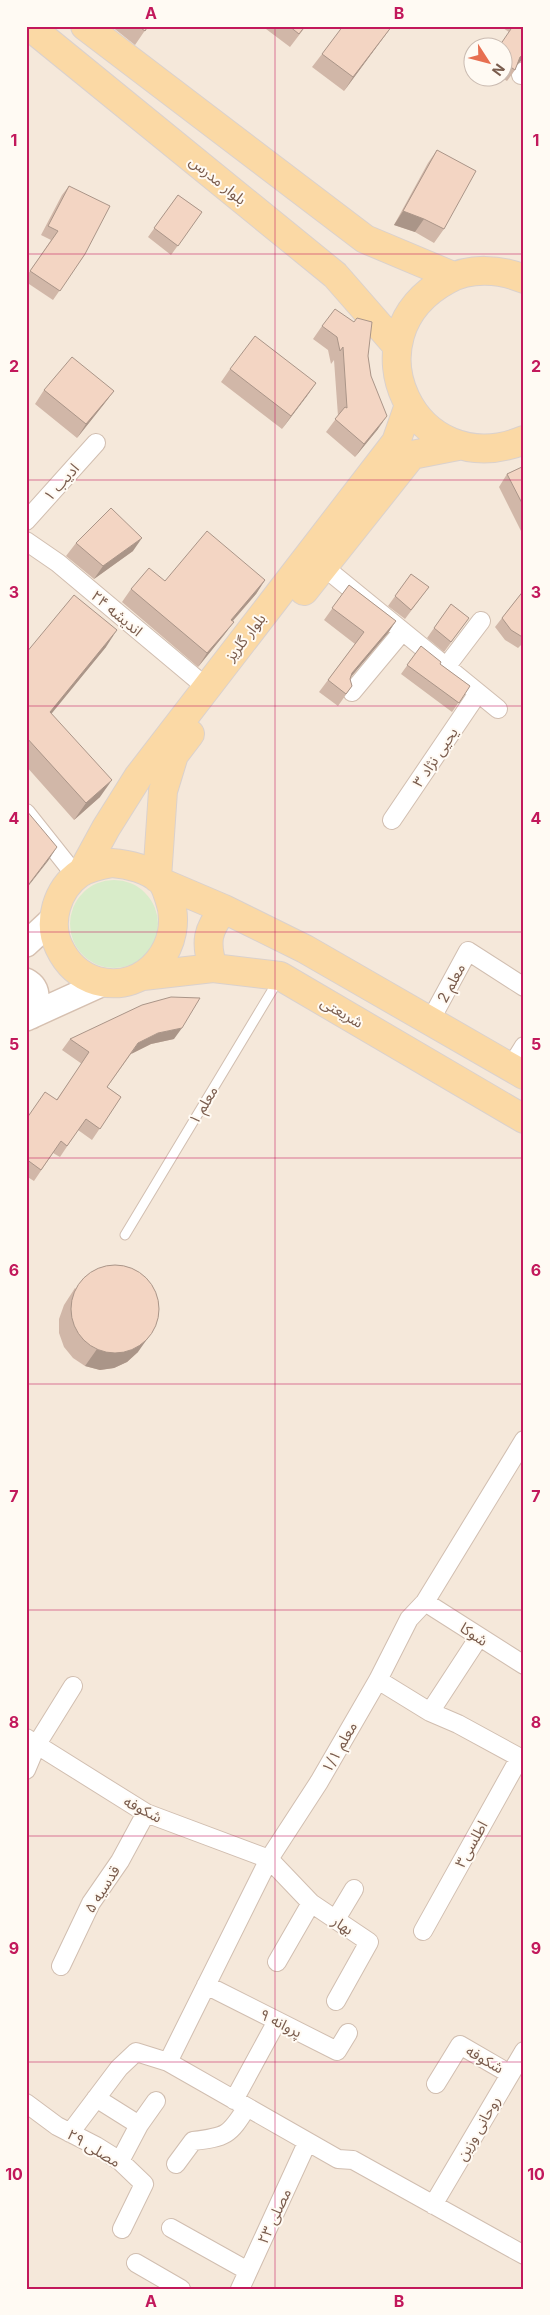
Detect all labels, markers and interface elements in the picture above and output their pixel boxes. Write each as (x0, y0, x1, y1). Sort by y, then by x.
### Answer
text: A (145, 3, 157, 23)
text: B (394, 3, 404, 23)
north arrow (462, 38, 512, 88)
text: N (489, 61, 509, 79)
text: 1 (11, 130, 17, 150)
text: 1 (533, 130, 539, 150)
street label: بلوار مدرس (186, 151, 250, 209)
text: 2 (9, 356, 19, 376)
text: 2 (531, 356, 541, 376)
street label: ادیب ۱ (39, 459, 83, 505)
text: 3 (9, 582, 19, 602)
text: 3 (531, 582, 541, 602)
street label: اندیشه ۲۴ (87, 586, 147, 640)
street label: بلوار گلریز (220, 609, 270, 666)
street label: یحیی نژاد ۳ (408, 723, 462, 791)
text: 4 (9, 808, 20, 828)
text: 4 (531, 808, 542, 828)
street label: معلم 2 (433, 960, 471, 1007)
street label: شریعتی (317, 992, 367, 1032)
text: 5 (9, 1034, 19, 1054)
text: 5 (531, 1034, 541, 1054)
street label: معلم ۱ (184, 1082, 224, 1129)
text: 6 (9, 1260, 19, 1280)
text: 6 (531, 1260, 541, 1280)
text: 7 (9, 1486, 19, 1506)
text: 7 (531, 1486, 541, 1506)
street label: شوکا (457, 1618, 492, 1650)
text: 8 (9, 1712, 19, 1732)
text: 8 (531, 1712, 541, 1732)
street label: معلم ۱/۱ (317, 1718, 363, 1777)
street label: شکوفه (121, 1791, 166, 1827)
street label: اطلسی۳ (450, 1817, 492, 1871)
street label: قدسیه ۵ (80, 1862, 124, 1916)
street label: بهار (328, 1911, 357, 1939)
text: 9 (9, 1938, 19, 1958)
text: 9 (531, 1938, 541, 1958)
street label: پروانه ۹ (256, 2004, 305, 2043)
street label: شکوفه (463, 2041, 507, 2077)
street label: روحانی وزین (452, 2092, 504, 2164)
street label: مصلی ۲۹ (64, 2125, 124, 2171)
text: 10 (5, 2164, 23, 2184)
text: 10 (527, 2164, 545, 2184)
street label: مصلی ۲۳ (253, 2185, 295, 2247)
text: A (145, 2291, 157, 2311)
text: B (394, 2291, 404, 2311)

